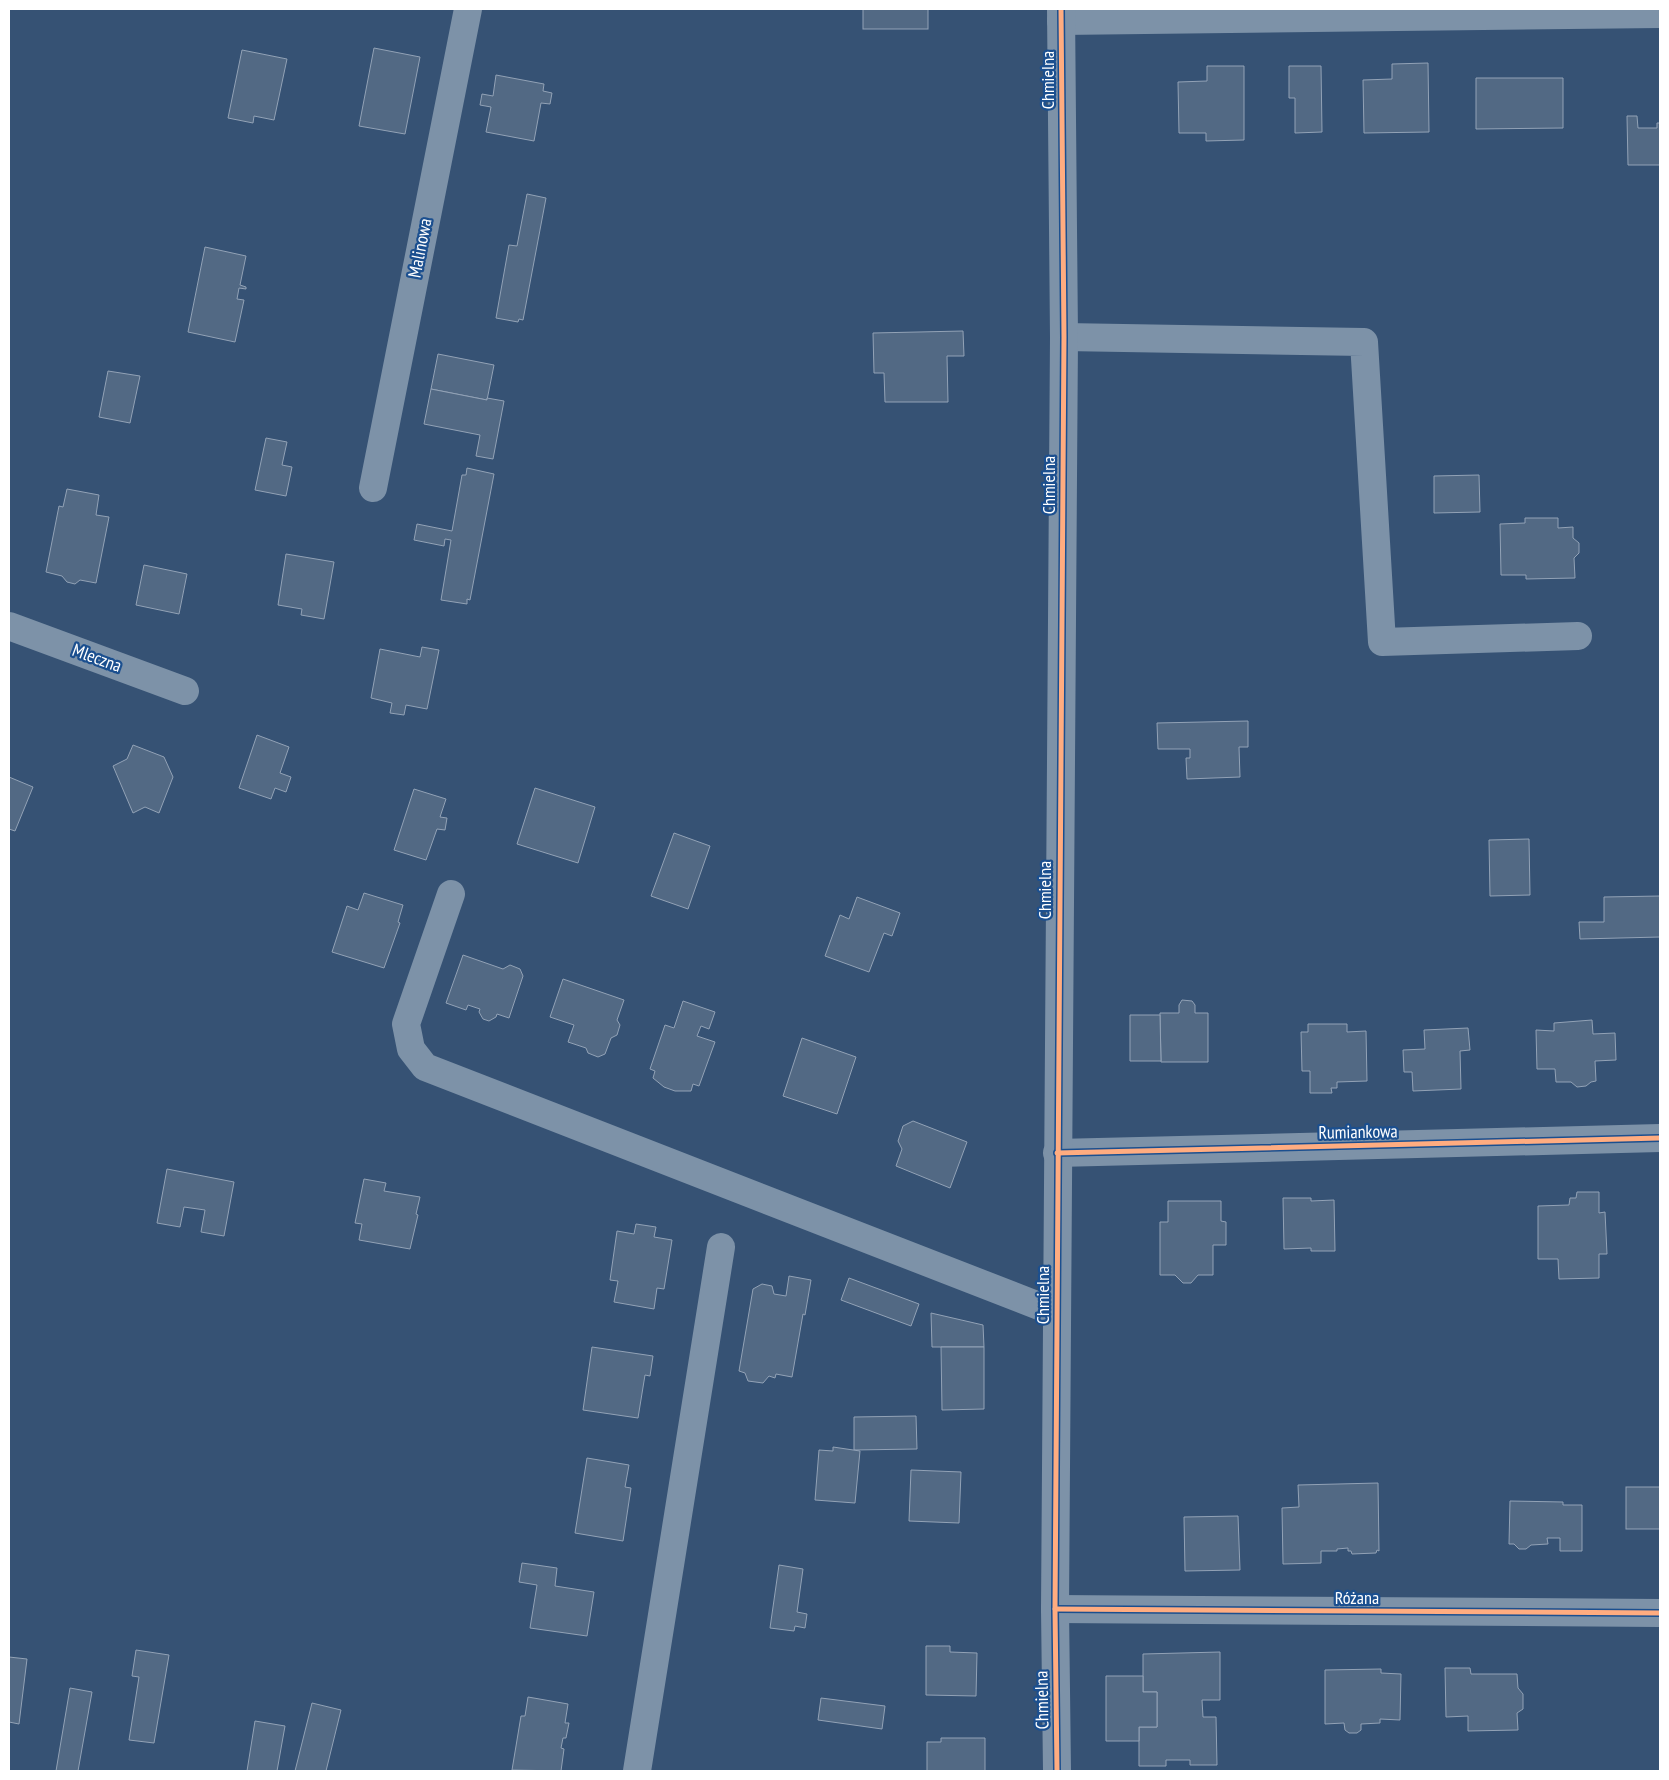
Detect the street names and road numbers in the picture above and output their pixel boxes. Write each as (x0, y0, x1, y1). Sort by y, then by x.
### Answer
street label: Chmielna (1036, 51, 1059, 109)
street label: Malinowa (402, 216, 437, 280)
street label: Chmielna (1037, 456, 1060, 514)
street label: Mleczna (69, 638, 125, 677)
street label: Chmielna (1033, 861, 1056, 919)
street label: Rumiankowa (1318, 1119, 1398, 1144)
street label: Chmielna (1031, 1266, 1054, 1324)
street label: Różana (1335, 1586, 1379, 1609)
street label: Chmielna (1029, 1671, 1054, 1729)

